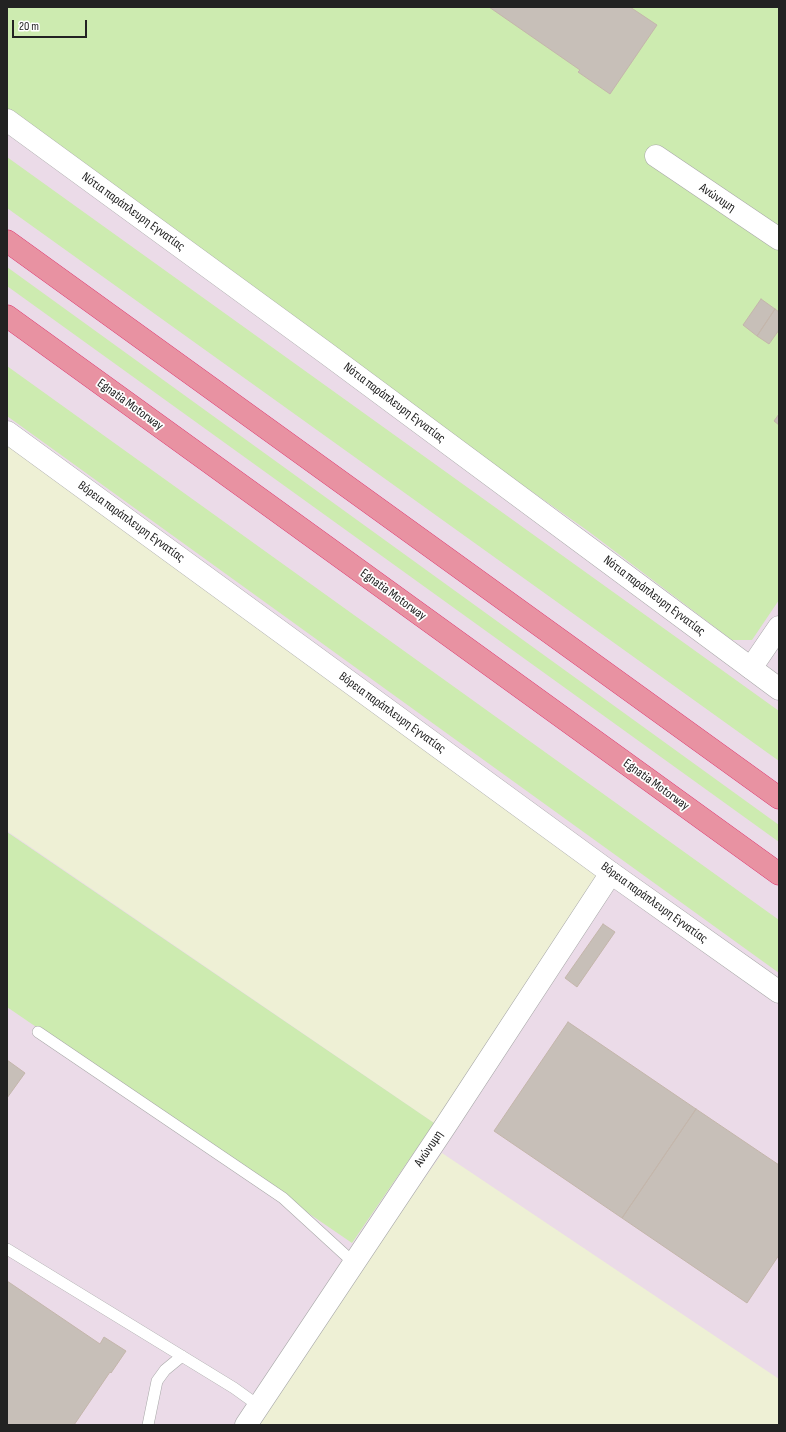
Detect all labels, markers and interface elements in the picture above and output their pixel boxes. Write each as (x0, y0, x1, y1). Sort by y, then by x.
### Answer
scale bar (14, 12, 89, 38)
text: 20 m (19, 19, 39, 34)
street label: Νότια παράπλευρη Εγνατίας (78, 169, 188, 255)
street label: Ανώνυμη (696, 180, 738, 216)
street label: Νότια παράπλευρη Εγνατίας (340, 360, 448, 446)
street label: Egnatia Motorway (94, 376, 166, 434)
street label: Βόρεια παράπλευρη Εγνατίας (75, 478, 187, 566)
street label: Νότια παράπλευρη Εγνατίας (600, 553, 708, 639)
street label: Egnatia Motorway (357, 566, 429, 624)
street label: Βόρεια παράπλευρη Εγνατίας (336, 669, 448, 757)
street label: Egnatia Motorway (620, 756, 692, 814)
street label: Βόρεια παράπλευρη Εγνατίας (598, 859, 710, 947)
street label: Ανώνυμη (411, 1128, 447, 1170)

